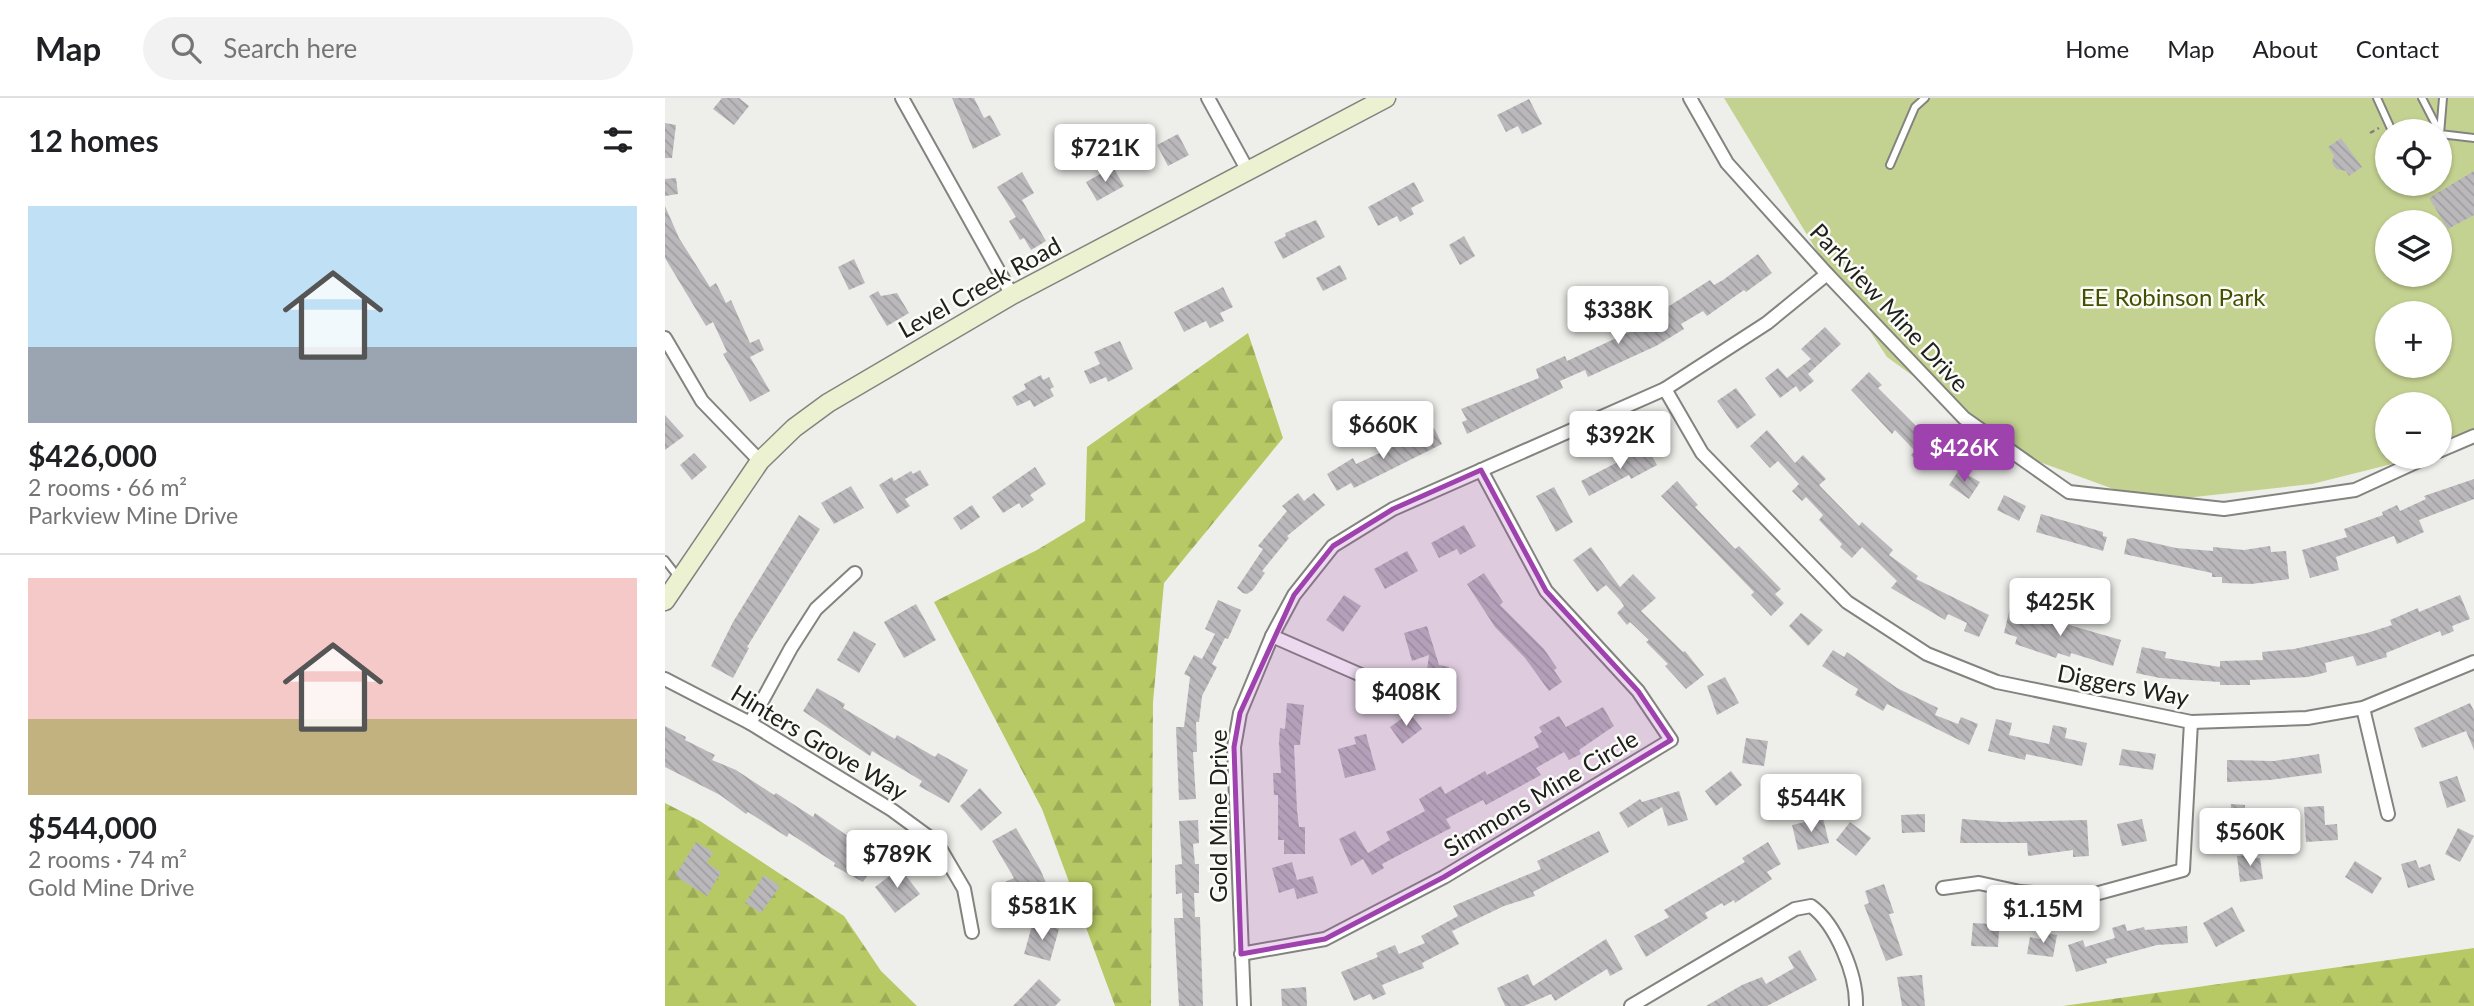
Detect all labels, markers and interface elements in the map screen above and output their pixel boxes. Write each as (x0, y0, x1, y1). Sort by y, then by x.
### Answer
search box (143, 17, 633, 80)
text: Map (35, 28, 101, 68)
icon: search (167, 29, 205, 67)
text: Search here (223, 32, 357, 64)
text: Home (2065, 34, 2129, 63)
text: Map (2167, 34, 2215, 63)
text: About (2253, 34, 2318, 63)
text: Contact (2356, 34, 2439, 63)
map controls (2375, 119, 2452, 469)
button: locate (2375, 119, 2452, 196)
icon: filters (599, 121, 637, 159)
text: 12 homes (28, 122, 159, 158)
pin: $721K (1056, 125, 1154, 184)
text: $721K (1070, 133, 1140, 161)
button: layers (2375, 210, 2452, 287)
street label: Parkview Mine Drive (1805, 217, 1976, 397)
street label: Level Creek Road (893, 230, 1066, 343)
icon: home (270, 252, 396, 378)
park label: EE Robinson Park (2081, 282, 2266, 311)
pin: $338K (1569, 286, 1667, 346)
text: $338K (1583, 295, 1653, 323)
button: + (2375, 301, 2452, 378)
button: − (2375, 392, 2452, 469)
pin: $660K (1334, 402, 1432, 461)
text: $660K (1348, 410, 1418, 438)
pin: $392K (1571, 412, 1669, 471)
text: $392K (1585, 420, 1655, 448)
pin: $426K (1915, 424, 2013, 484)
text: $426K (1929, 433, 1999, 461)
text: $426,000 (28, 437, 157, 473)
text: 2 rooms · 66 m² (28, 473, 187, 501)
text: Parkview Mine Drive (28, 501, 238, 529)
pin: $425K (2011, 578, 2109, 638)
text: $425K (2025, 587, 2095, 615)
icon: home (270, 624, 396, 750)
street label: Diggers Way (2055, 658, 2192, 712)
pin: $408K (1357, 668, 1455, 728)
text: $408K (1371, 677, 1441, 705)
street label: Hinters Grove Way (726, 678, 914, 806)
street label: Simmons Mine Circle (1438, 723, 1643, 862)
street label: Gold Mine Drive (1203, 729, 1232, 903)
pin: $544K (1762, 774, 1860, 834)
text: $544K (1776, 783, 1846, 811)
pin: $560K (2201, 808, 2299, 868)
text: $544,000 (28, 809, 157, 845)
text: $560K (2215, 817, 2285, 845)
pin: $789K (848, 830, 946, 890)
text: $789K (862, 839, 932, 867)
text: 2 rooms · 74 m² (28, 845, 187, 873)
text: Gold Mine Drive (28, 873, 194, 901)
pin: $581K (993, 882, 1091, 942)
pin: $1.15M (1986, 886, 2100, 945)
text: $581K (1007, 891, 1077, 919)
text: $1.15M (2003, 894, 2083, 922)

